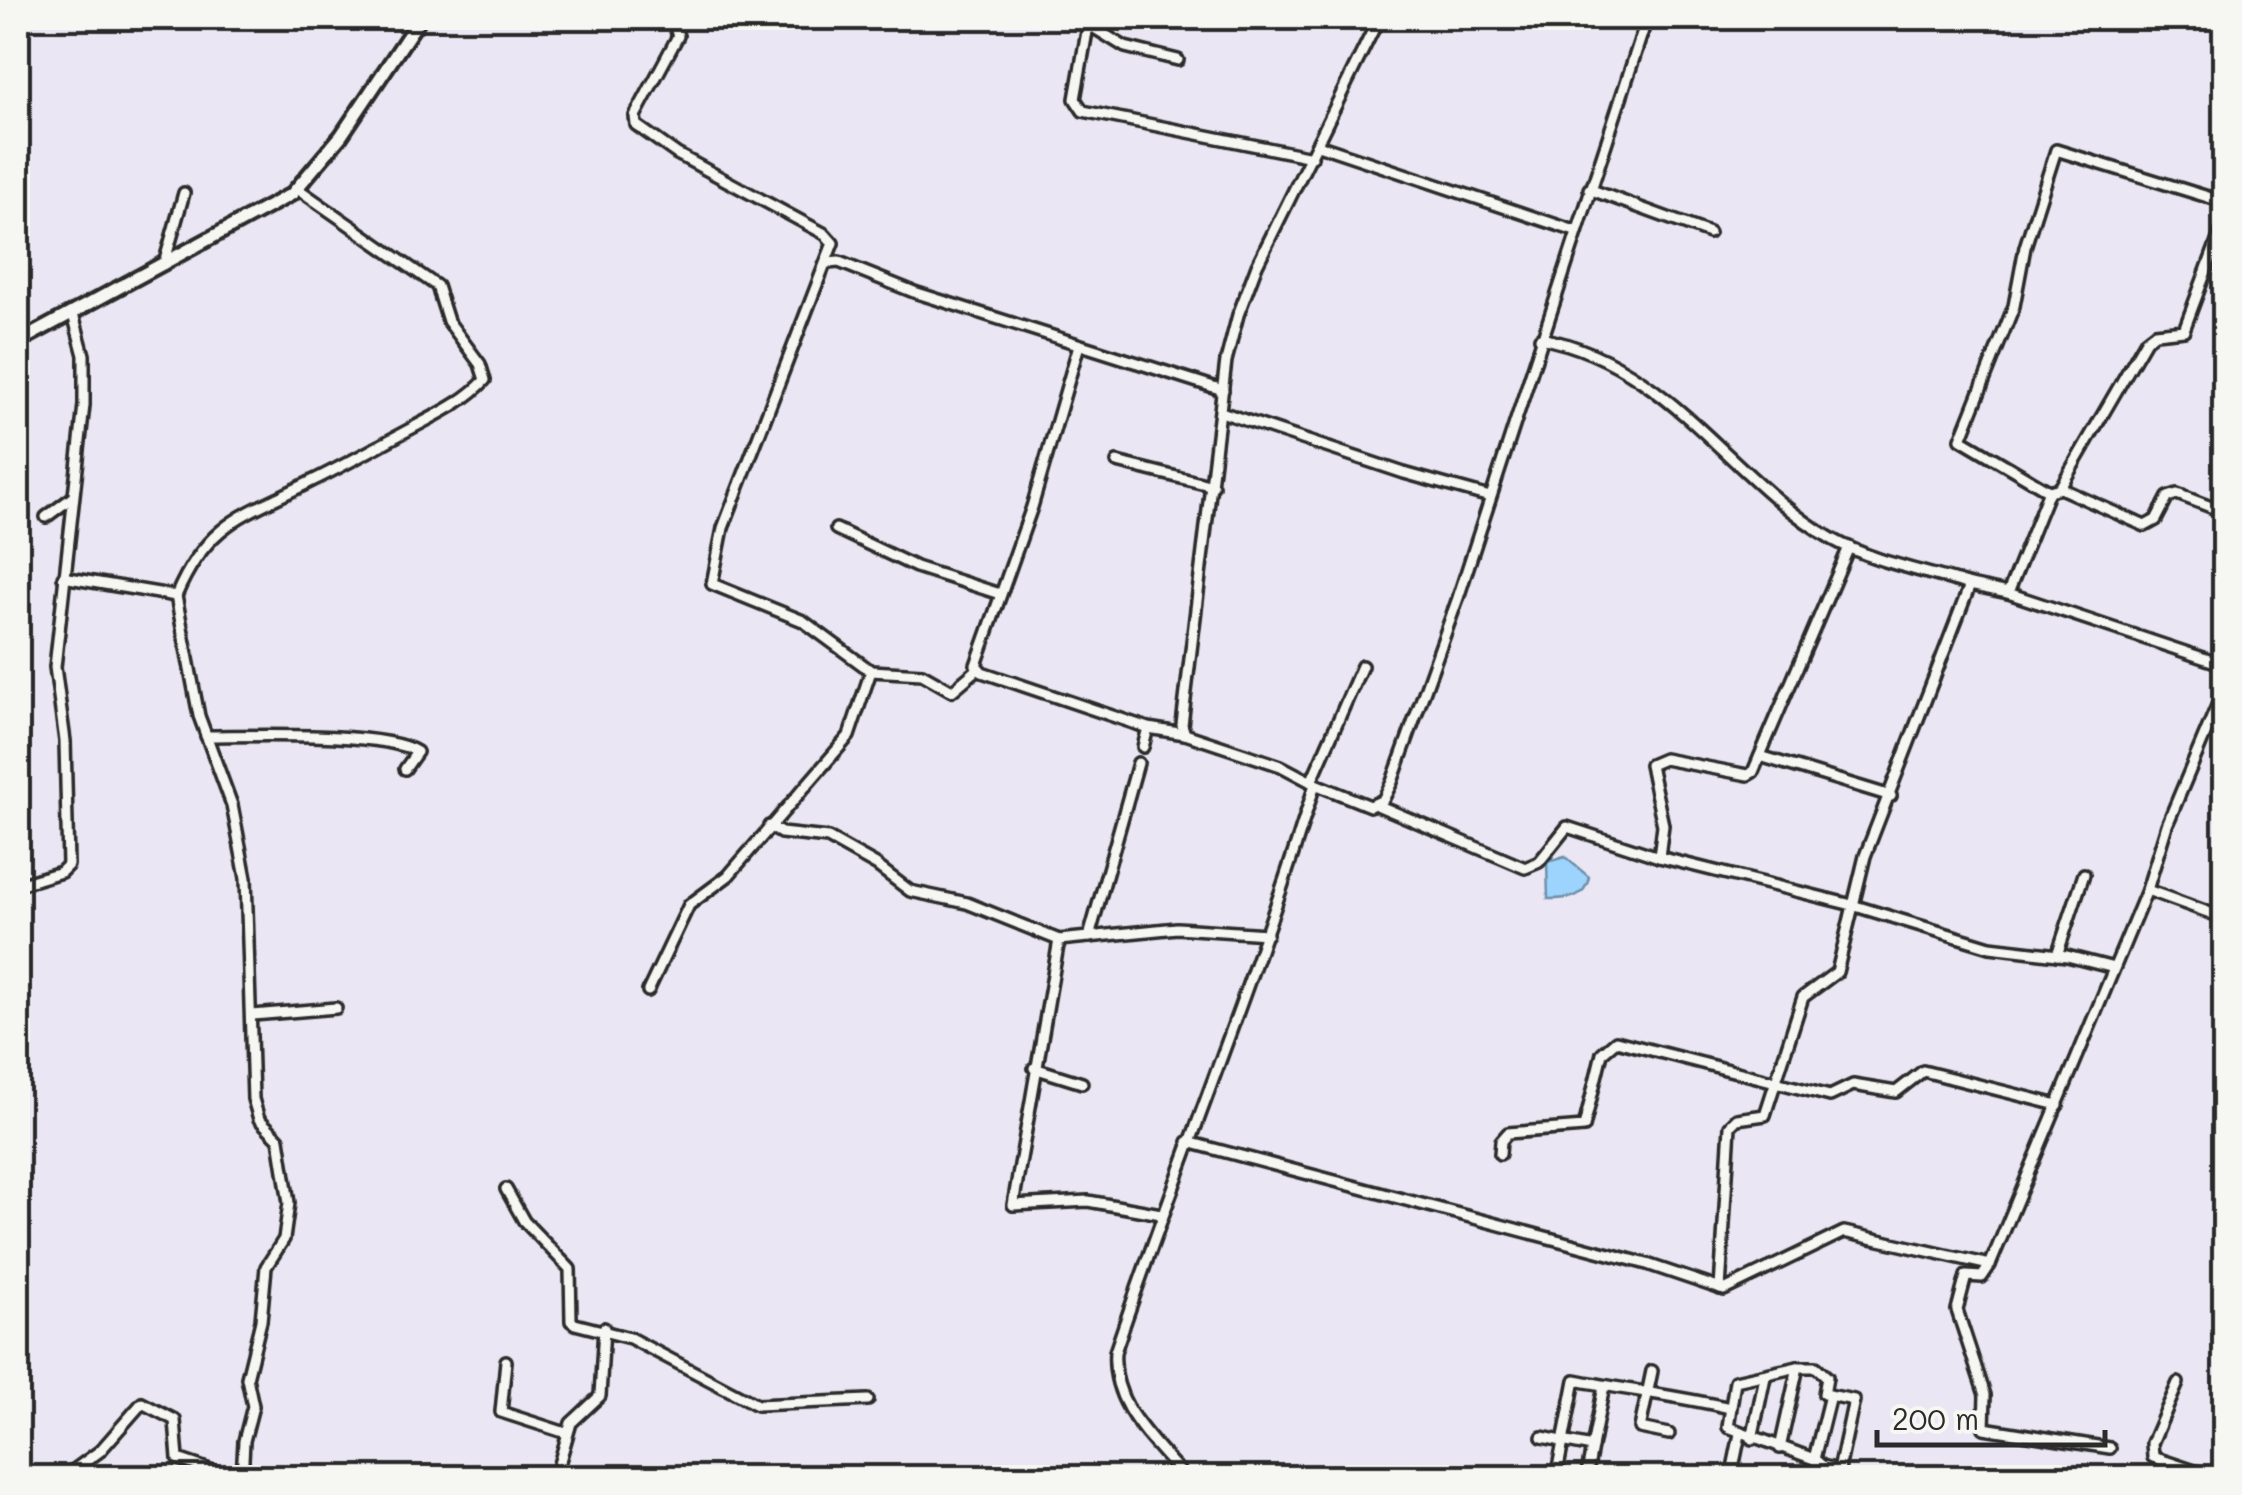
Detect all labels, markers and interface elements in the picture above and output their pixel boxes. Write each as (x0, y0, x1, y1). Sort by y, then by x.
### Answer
scale bar (1877, 1385, 2104, 1447)
text: 200 m (1892, 1398, 1979, 1438)

